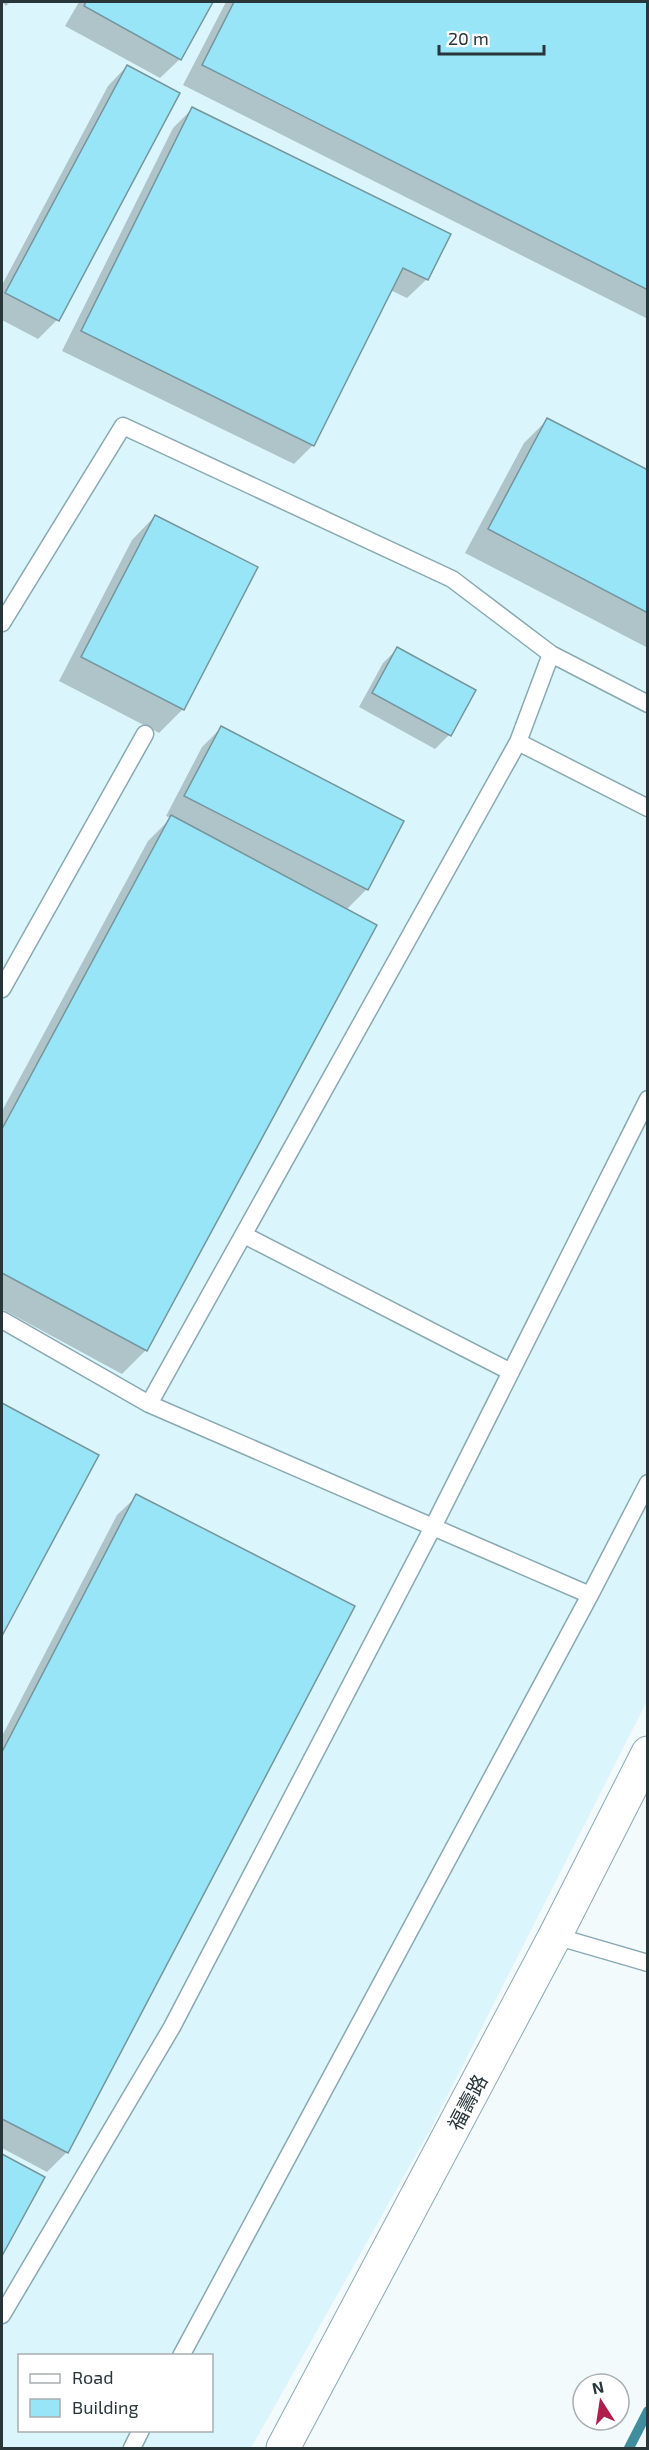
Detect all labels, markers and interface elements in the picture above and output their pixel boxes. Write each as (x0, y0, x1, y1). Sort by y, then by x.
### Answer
scale bar (439, 18, 544, 56)
text: 20 m (448, 27, 489, 49)
street label: 福壽路 (442, 2070, 492, 2134)
legend (18, 2354, 213, 2432)
text: Road (72, 2366, 113, 2388)
north arrow (571, 2372, 631, 2432)
text: N (590, 2376, 605, 2397)
text: Building (72, 2396, 139, 2418)

